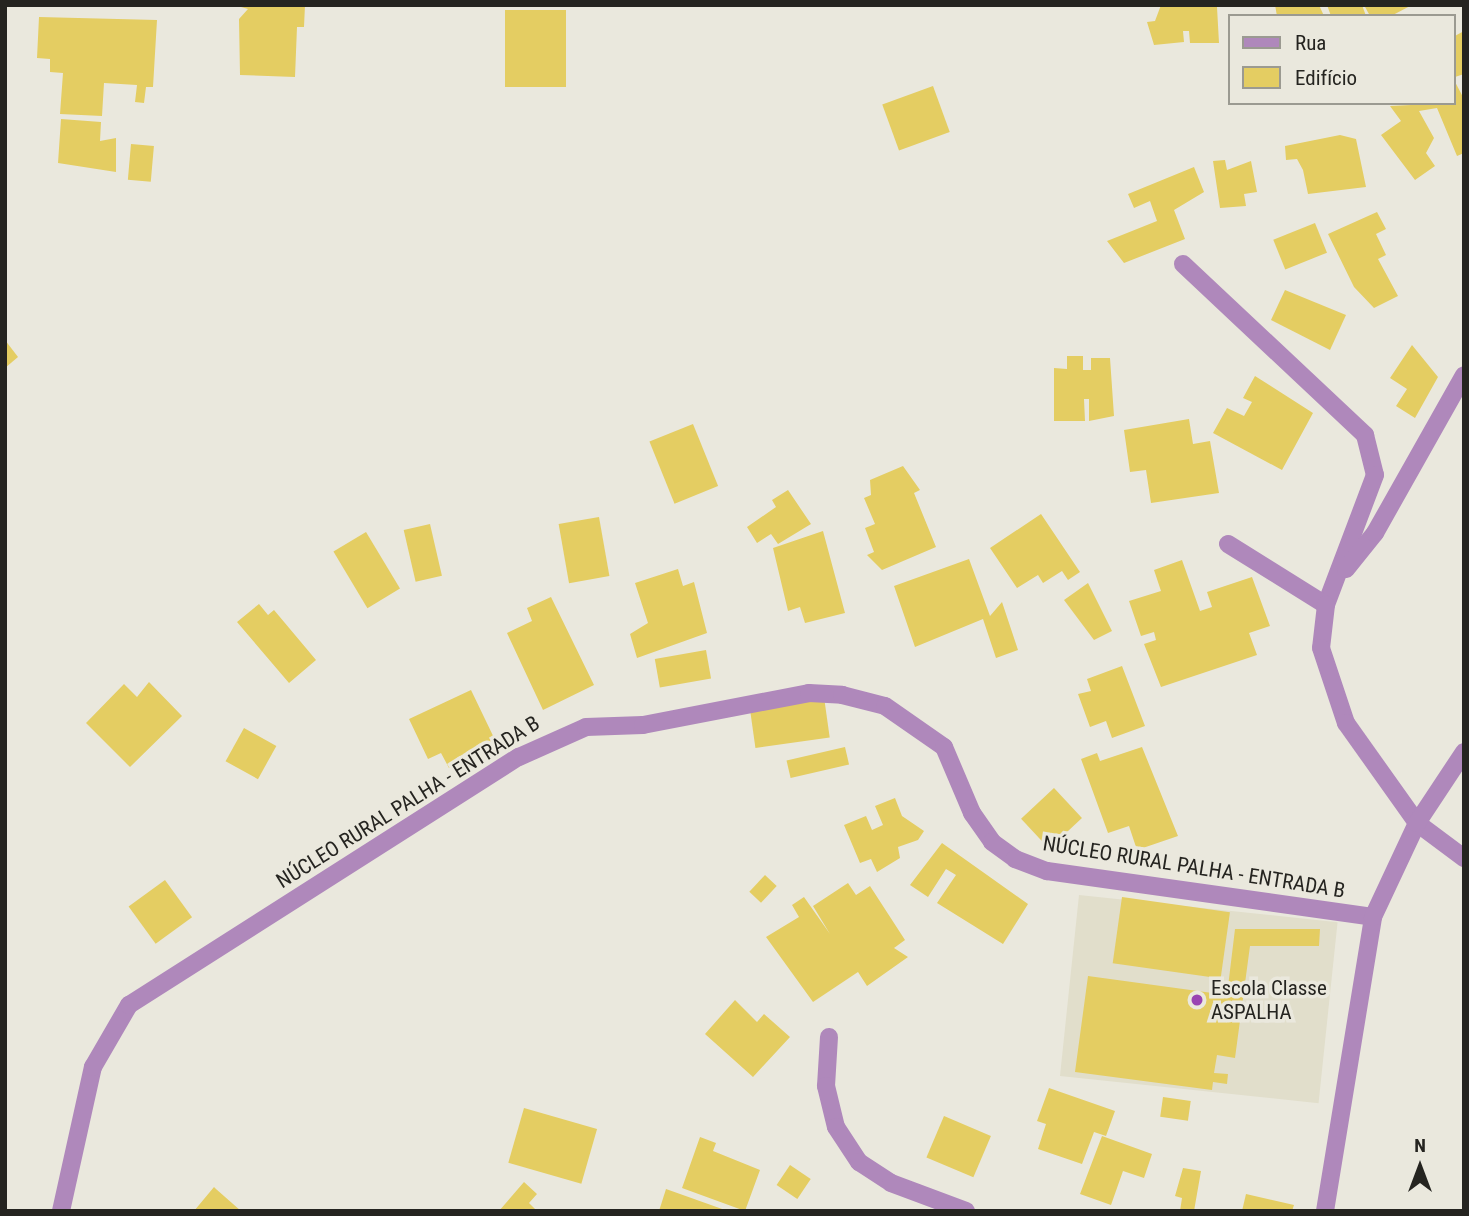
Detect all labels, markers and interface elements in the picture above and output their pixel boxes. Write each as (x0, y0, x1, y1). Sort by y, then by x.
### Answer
legend (1228, 14, 1455, 105)
text: Rua (1295, 31, 1326, 55)
text: Edifício (1295, 66, 1357, 90)
street label: NÚCLEO RURAL PALHA - ENTRADA B (272, 710, 544, 894)
street label: NÚCLEO RURAL PALHA - ENTRADA B (1041, 831, 1347, 903)
place label: Escola Classe ASPALHA (1211, 975, 1327, 1025)
marker: Escola Classe ASPALHA (1189, 992, 1205, 1008)
north arrow (1385, 1132, 1455, 1202)
text: N (1414, 1134, 1426, 1157)

